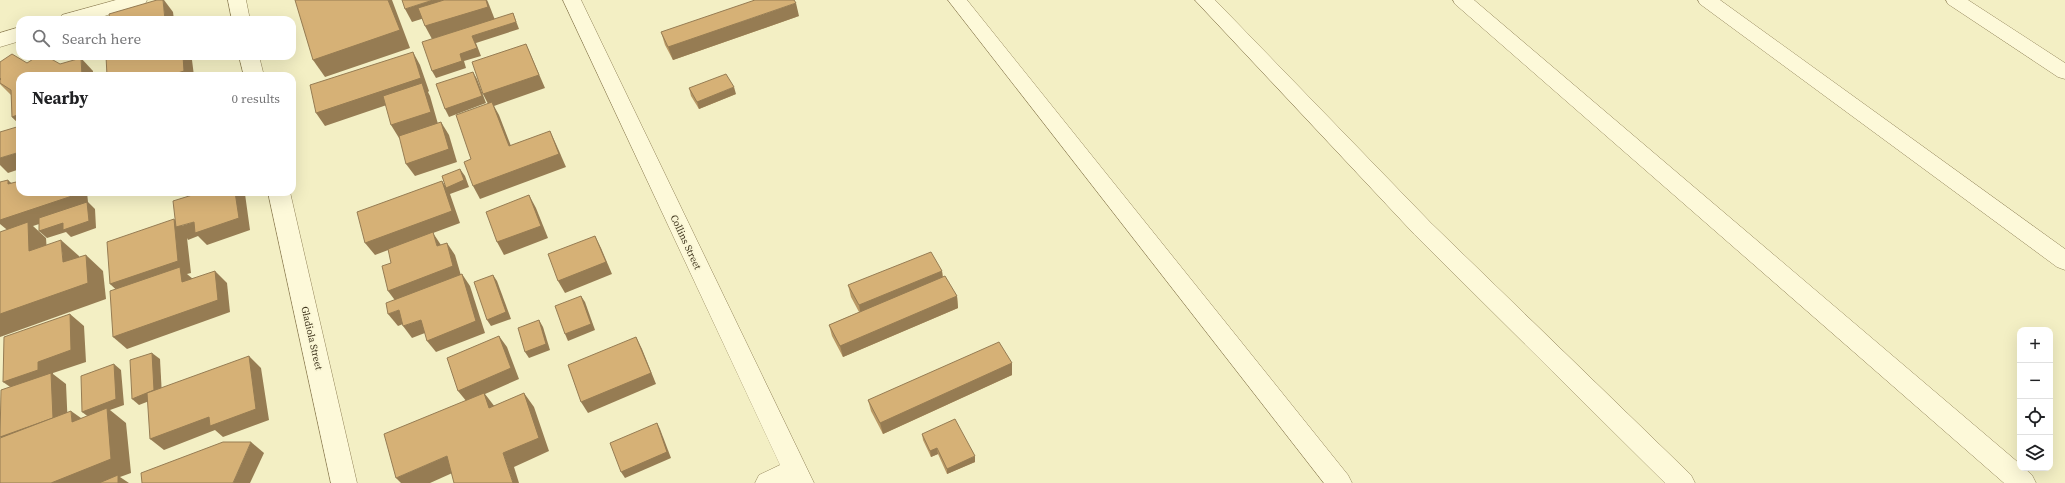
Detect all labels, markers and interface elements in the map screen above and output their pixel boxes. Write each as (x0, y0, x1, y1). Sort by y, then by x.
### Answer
search box (16, 16, 296, 60)
icon: search (30, 27, 52, 49)
text: Search here (62, 28, 141, 49)
text: Nearby (32, 86, 88, 110)
text: 0 results (232, 90, 280, 107)
street label: Collins Street (668, 212, 705, 272)
street label: Gladiola Street (298, 305, 326, 372)
map controls (2017, 327, 2053, 471)
button: + (2017, 327, 2053, 363)
button: − (2017, 363, 2053, 399)
button: locate (2017, 399, 2053, 435)
button: layers (2017, 435, 2053, 471)

